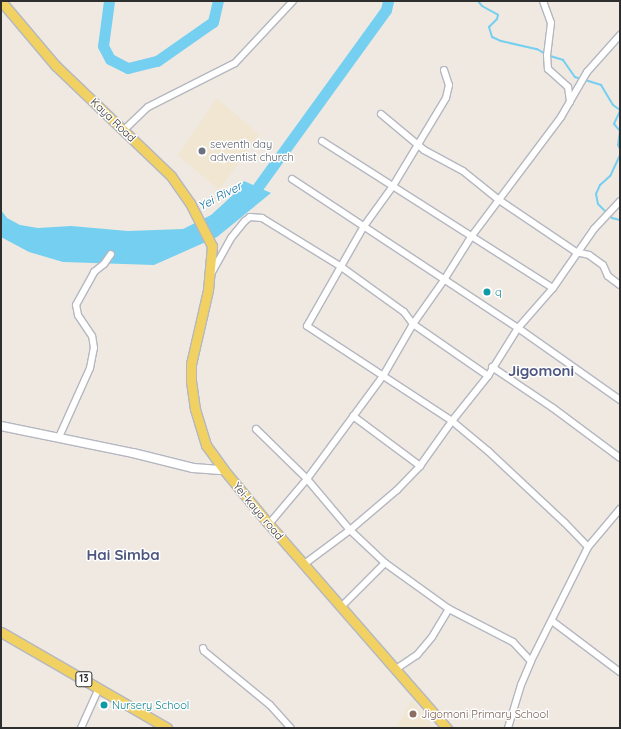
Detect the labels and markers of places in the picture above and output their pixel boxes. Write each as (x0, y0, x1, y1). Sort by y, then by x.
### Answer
place label: seventh day adventist church (210, 138, 294, 164)
marker: seventh day adventist church (197, 146, 207, 156)
place label: q (495, 285, 502, 299)
marker: q (482, 287, 492, 297)
place label: Nursery School (112, 698, 189, 712)
marker: Nursery School (99, 700, 109, 710)
place label: Jigomoni Primary School (421, 707, 549, 721)
marker: Jigomoni Primary School (408, 709, 418, 719)

